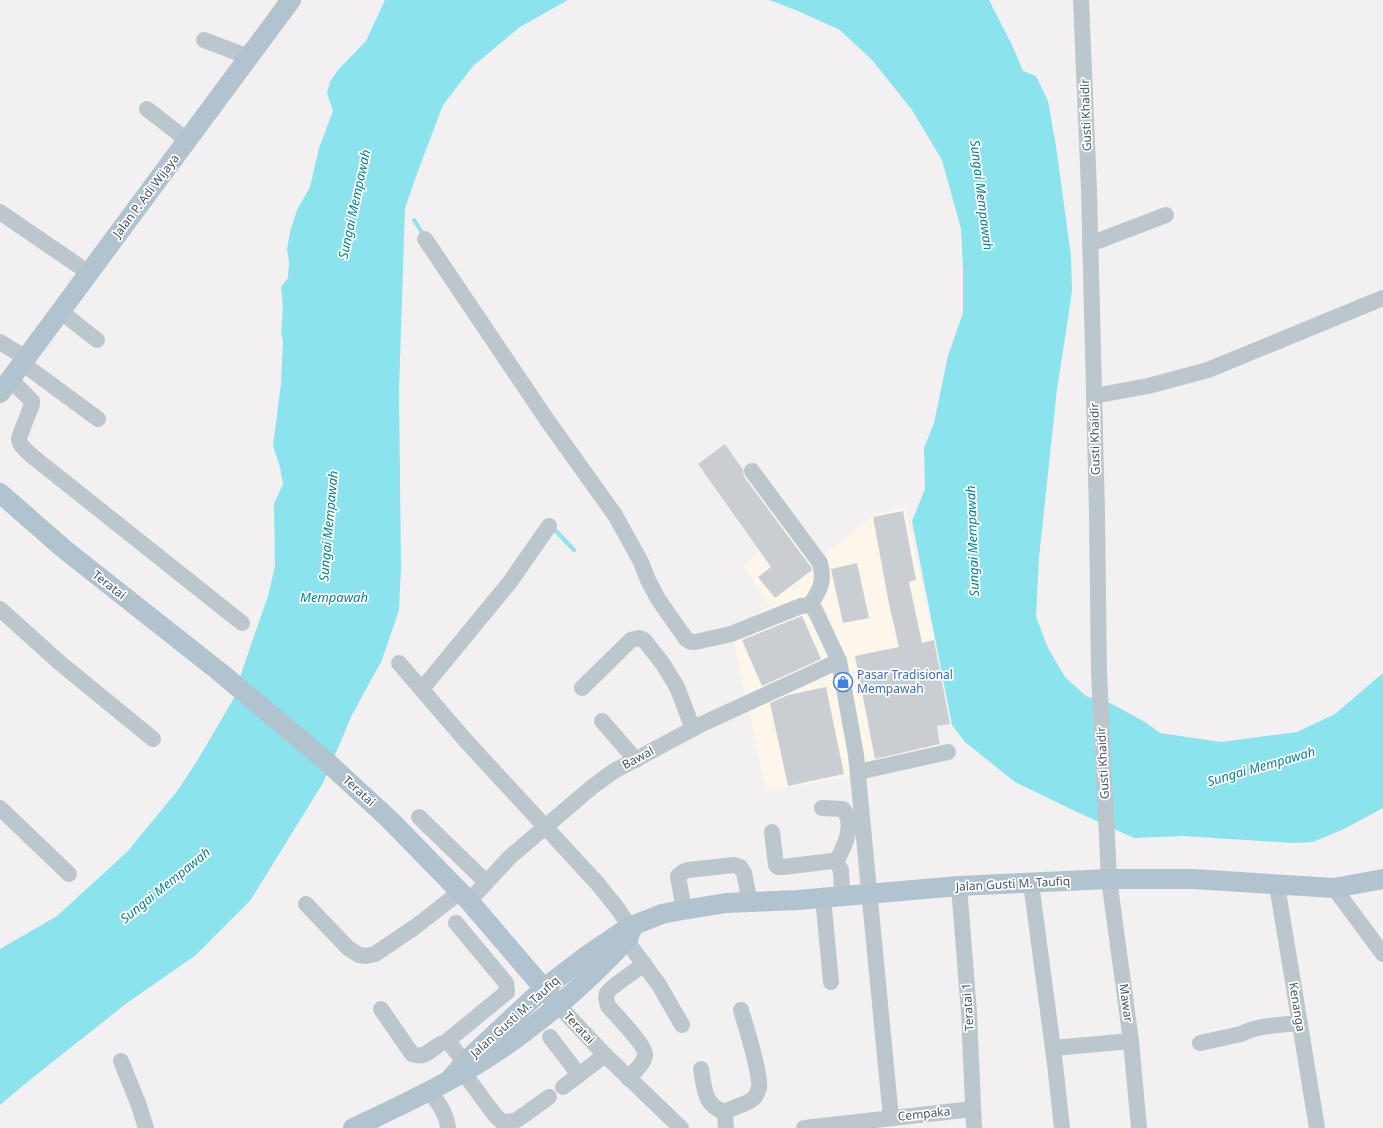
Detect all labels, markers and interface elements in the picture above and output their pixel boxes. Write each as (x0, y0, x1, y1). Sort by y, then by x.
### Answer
street label: Gusti Khaidir (1076, 78, 1095, 152)
water label: Sungai Mempawah (966, 139, 998, 251)
water label: Sungai Mempawah (334, 148, 374, 260)
street label: Jalan P. Adi Wijaya (108, 150, 183, 242)
street label: Gusti Khaidir (1085, 403, 1104, 475)
water label: Sungai Mempawah (314, 470, 342, 582)
water label: Sungai Mempawah (961, 485, 983, 597)
street label: Teratai (89, 566, 130, 603)
water label: Mempawah (300, 588, 368, 606)
place label: Pasar Tradisional Mempawah (857, 666, 953, 697)
shop icon: Pasar Tradisional Mempawah (832, 671, 854, 693)
street label: Gusti Khaidir (1092, 726, 1113, 800)
street label: Bawal (619, 742, 657, 773)
water label: Sungai Mempawah (1205, 742, 1317, 790)
street label: Teratai (339, 772, 379, 810)
water label: Sungai Mempawah (116, 843, 214, 927)
street label: Jalan Gusti M. Taufiq (954, 872, 1071, 895)
street label: Jalan Gusti M. Taufiq (466, 972, 563, 1062)
street label: Kenanga (1285, 981, 1310, 1033)
street label: Teratai 1 (957, 982, 978, 1032)
street label: Mawar (1115, 983, 1138, 1023)
street label: Teratai (560, 1008, 599, 1047)
street label: Cempaka (897, 1102, 951, 1125)

